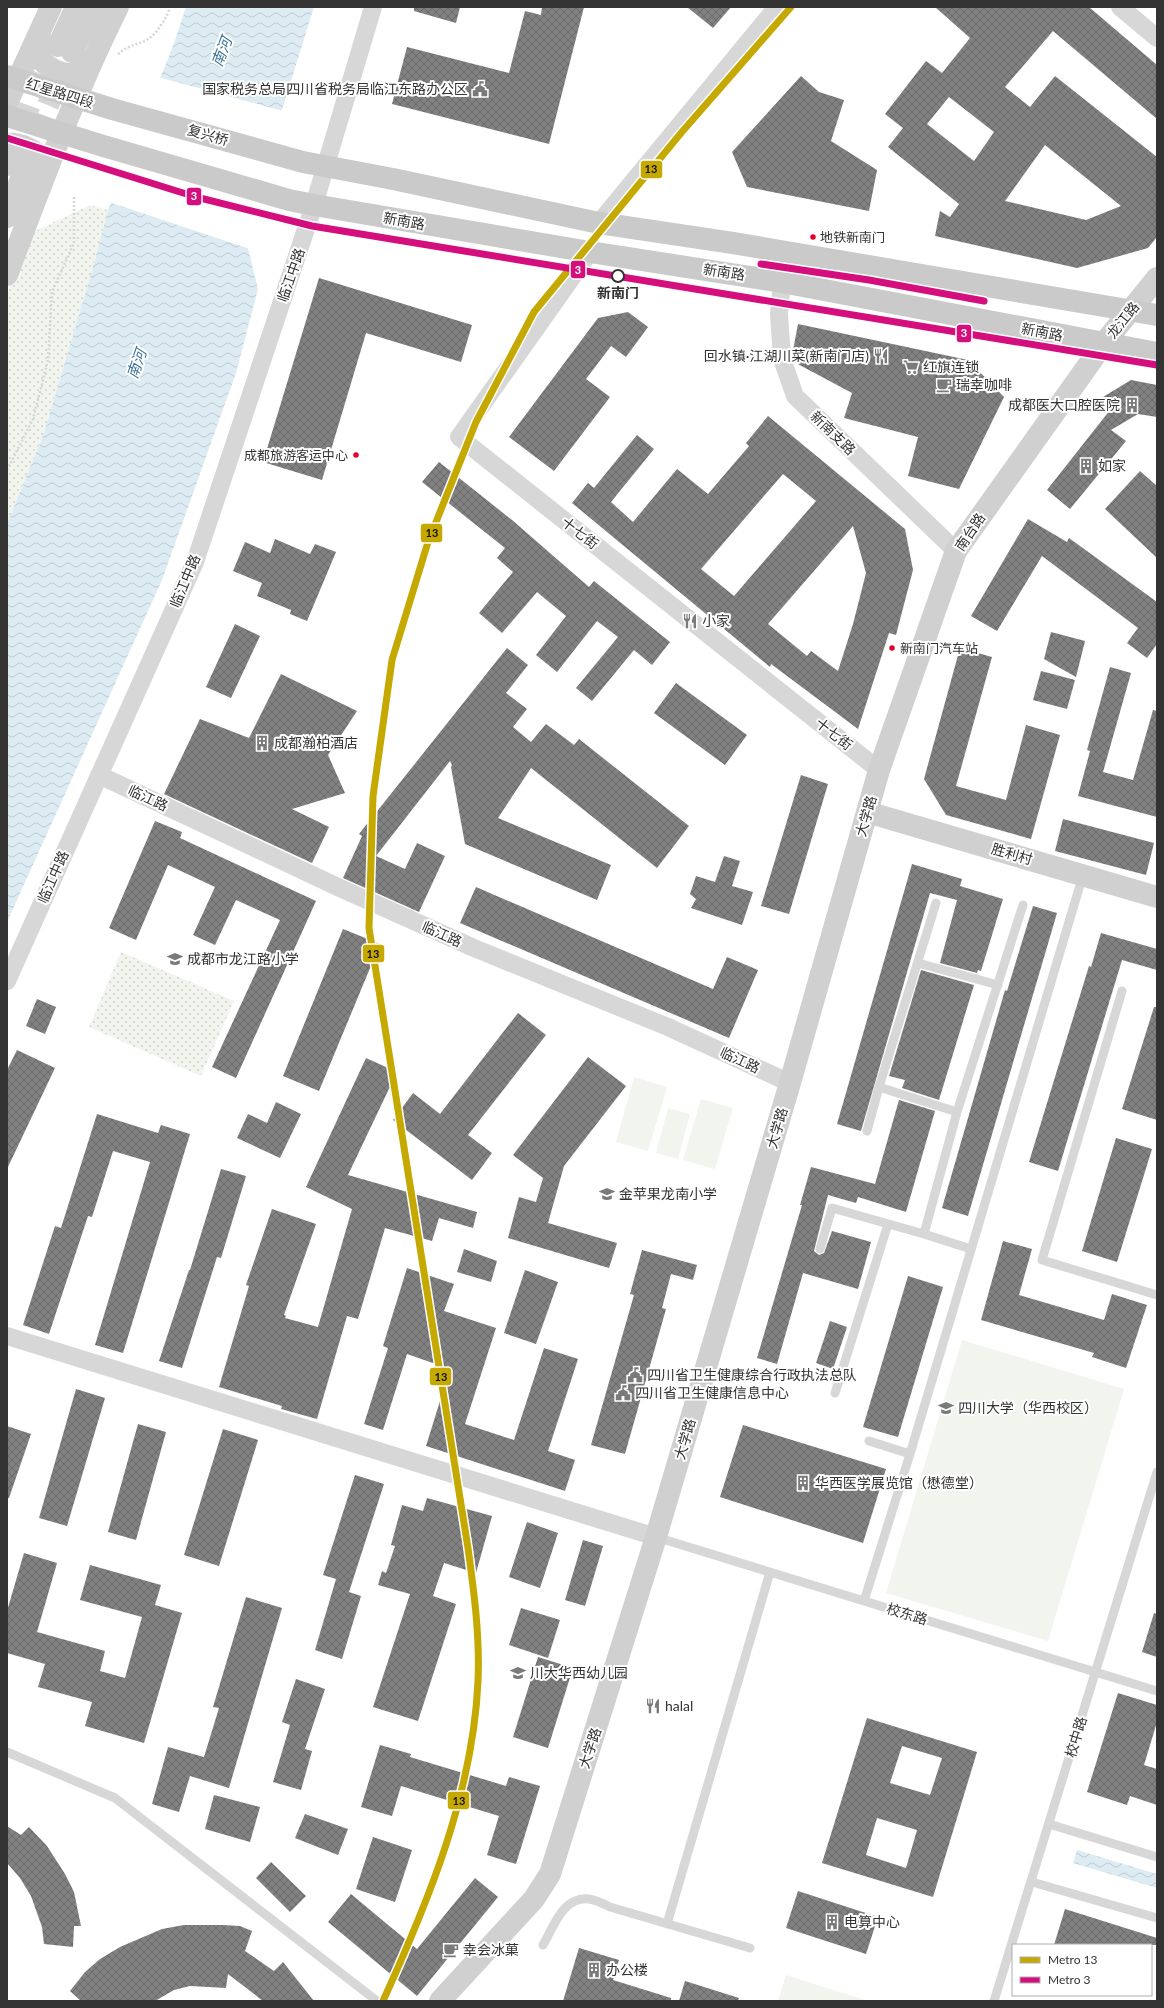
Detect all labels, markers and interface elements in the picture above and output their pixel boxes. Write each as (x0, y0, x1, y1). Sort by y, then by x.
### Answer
water label: 南河 (207, 32, 236, 69)
street label: 红星路四段 (24, 74, 96, 111)
place label: 国家税务总局四川省税务局临江东路办公区 (202, 80, 468, 97)
public building icon: 国家税务总局四川省税务局临江东路办公区 (471, 80, 489, 98)
street label: 复兴桥 (186, 121, 231, 148)
line badge: 13 (640, 160, 663, 179)
text: 13 (645, 162, 657, 175)
line badge: 3 (186, 187, 202, 206)
text: 3 (191, 189, 197, 202)
street label: 新南路 (382, 208, 426, 233)
place label: 地铁新南门 (820, 229, 885, 245)
marker: 地铁新南门 (808, 232, 818, 242)
street label: 临江中路 (273, 246, 308, 304)
line badge: 3 (570, 260, 586, 279)
street label: 新南路 (702, 260, 746, 283)
text: 3 (575, 263, 581, 276)
marker: 新南门 (611, 269, 625, 283)
place label: 新南门 (597, 284, 639, 301)
street label: 龙江路 (1103, 298, 1142, 341)
street label: 新南路 (1020, 319, 1064, 344)
line badge: 3 (956, 324, 972, 343)
text: 3 (961, 326, 967, 339)
water label: 南河 (123, 344, 150, 381)
place label: 回水镇·江湖川菜(新南门店) (704, 347, 869, 364)
restaurant icon: 回水镇·江湖川菜(新南门店) (872, 347, 890, 365)
supermarket icon: 红旗连锁 (902, 358, 920, 376)
place label: 红旗连锁 (923, 358, 979, 375)
cafe icon: 瑞幸咖啡 (935, 376, 953, 394)
place label: 瑞幸咖啡 (956, 376, 1012, 393)
place label: 成都医大口腔医院 (1008, 396, 1120, 413)
building icon: 成都医大口腔医院 (1123, 396, 1141, 414)
street label: 新南支路 (807, 407, 859, 458)
place label: 成都旅游客运中心 (244, 447, 348, 463)
marker: 成都旅游客运中心 (351, 450, 361, 460)
building icon: 如家 (1077, 457, 1095, 475)
place label: 如家 (1098, 457, 1126, 474)
street label: 南台路 (951, 510, 988, 554)
street label: 十七街 (559, 513, 602, 552)
line badge: 13 (420, 523, 443, 543)
text: 13 (426, 526, 438, 539)
street label: 临江中路 (166, 552, 203, 610)
restaurant icon: 小家 (681, 612, 699, 630)
place label: 小家 (702, 612, 730, 629)
place label: 新南门汽车站 (900, 640, 978, 656)
marker: 新南门汽车站 (887, 643, 897, 653)
street label: 十七街 (813, 714, 856, 753)
building icon: 成都瀚柏酒店 (253, 734, 271, 752)
place label: 成都瀚柏酒店 (274, 734, 358, 751)
street label: 临江路 (126, 781, 171, 814)
street label: 大学路 (852, 793, 879, 838)
street label: 胜利村 (990, 840, 1035, 867)
street label: 临江中路 (33, 848, 72, 906)
street label: 临江路 (420, 917, 465, 950)
line badge: 13 (362, 944, 385, 963)
text: 13 (367, 947, 379, 960)
school or university icon: 成都市龙江路小学 (166, 950, 184, 968)
place label: 成都市龙江路小学 (187, 950, 299, 967)
street label: 临江路 (718, 1043, 763, 1076)
street label: 大学路 (763, 1105, 790, 1150)
school or university icon: 金苹果龙南小学 (598, 1185, 616, 1203)
place label: 金苹果龙南小学 (619, 1185, 717, 1202)
public building icon: 四川省卫生健康综合行政执法总队 (626, 1366, 644, 1384)
place label: 四川省卫生健康综合行政执法总队 (647, 1366, 857, 1383)
line badge: 13 (429, 1367, 452, 1386)
text: 13 (435, 1370, 447, 1383)
public building icon: 四川省卫生健康信息中心 (614, 1384, 632, 1402)
place label: 四川省卫生健康信息中心 (635, 1384, 789, 1401)
school or university icon: 四川大学（华西校区） (937, 1399, 955, 1417)
place label: 四川大学（华西校区） (958, 1399, 1098, 1416)
street label: 大学路 (671, 1416, 698, 1461)
building icon: 华西医学展览馆（懋德堂） (794, 1474, 812, 1492)
place label: 华西医学展览馆（懋德堂） (815, 1474, 983, 1491)
street label: 校东路 (885, 1599, 930, 1628)
school or university icon: 川大华西幼儿园 (509, 1664, 527, 1682)
place label: 川大华西幼儿园 (530, 1664, 628, 1681)
restaurant icon: halal (644, 1697, 662, 1715)
place label: halal (665, 1697, 693, 1714)
street label: 校中路 (1061, 1714, 1090, 1759)
street label: 大学路 (575, 1725, 604, 1770)
line badge: 13 (447, 1791, 470, 1810)
text: 13 (453, 1794, 465, 1807)
building icon: 电算中心 (823, 1913, 841, 1931)
place label: 电算中心 (844, 1913, 900, 1930)
cafe icon: 幸会冰菓 (442, 1941, 460, 1959)
place label: 幸会冰菓 (463, 1941, 519, 1958)
legend (1012, 1944, 1152, 1996)
text: Metro 13 (1048, 1952, 1098, 1967)
building icon: 办公楼 (585, 1961, 603, 1979)
place label: 办公楼 (606, 1961, 648, 1978)
text: Metro 3 (1048, 1972, 1091, 1987)

